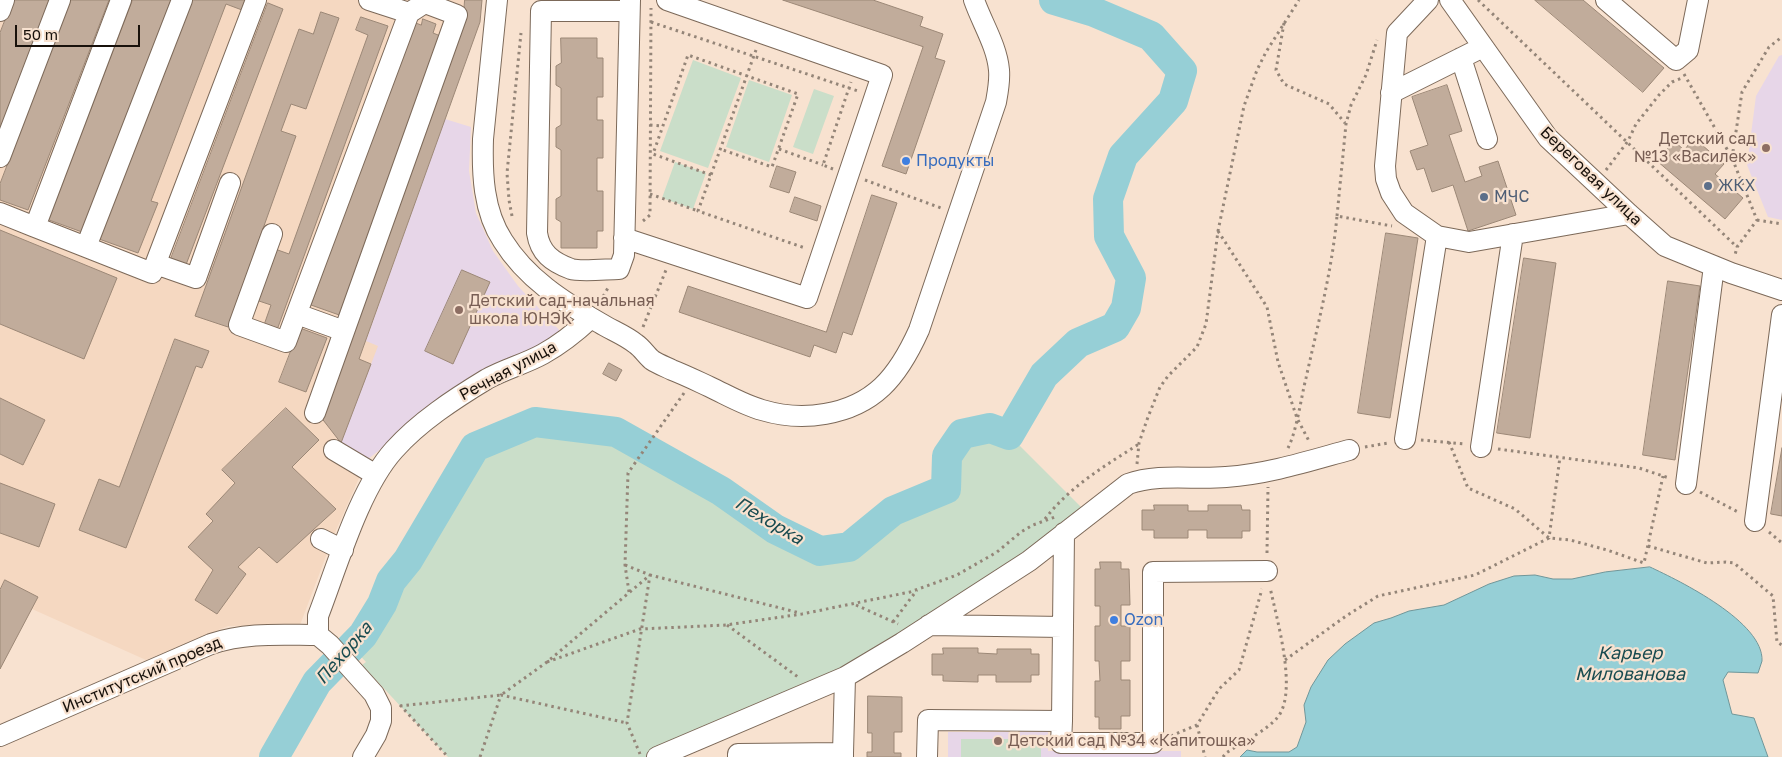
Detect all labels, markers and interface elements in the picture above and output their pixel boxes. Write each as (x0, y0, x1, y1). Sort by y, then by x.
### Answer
scale bar (18, 15, 142, 47)
text: 50 m (23, 25, 58, 43)
street label: Береговая улица (1536, 123, 1646, 229)
place label: Детский сад №13 «Василек» (1634, 129, 1756, 167)
marker: Детский сад №13 «Василек» (1760, 142, 1772, 154)
place label: Продукты (916, 151, 994, 171)
marker: Продукты (900, 155, 912, 167)
place label: ЖКХ (1718, 176, 1755, 196)
marker: ЖКХ (1702, 180, 1714, 192)
place label: МЧС (1494, 187, 1529, 207)
marker: МЧС (1478, 191, 1490, 203)
place label: Детский сад-начальная школа ЮНЭК (469, 291, 655, 329)
marker: Детский сад-начальная школа ЮНЭК (453, 304, 465, 316)
street label: Речная улица (456, 337, 560, 405)
water label: Пехорка (731, 492, 807, 550)
place label: Ozon (1124, 610, 1163, 630)
marker: Ozon (1108, 614, 1120, 626)
water label: Пехорка (311, 617, 377, 689)
street label: Институтский проезд (59, 633, 225, 717)
water label: Карьер Милованова (1575, 642, 1685, 684)
place label: Детский сад №34 «Капитошка» (1008, 731, 1255, 751)
marker: Детский сад №34 «Капитошка» (992, 735, 1004, 747)

